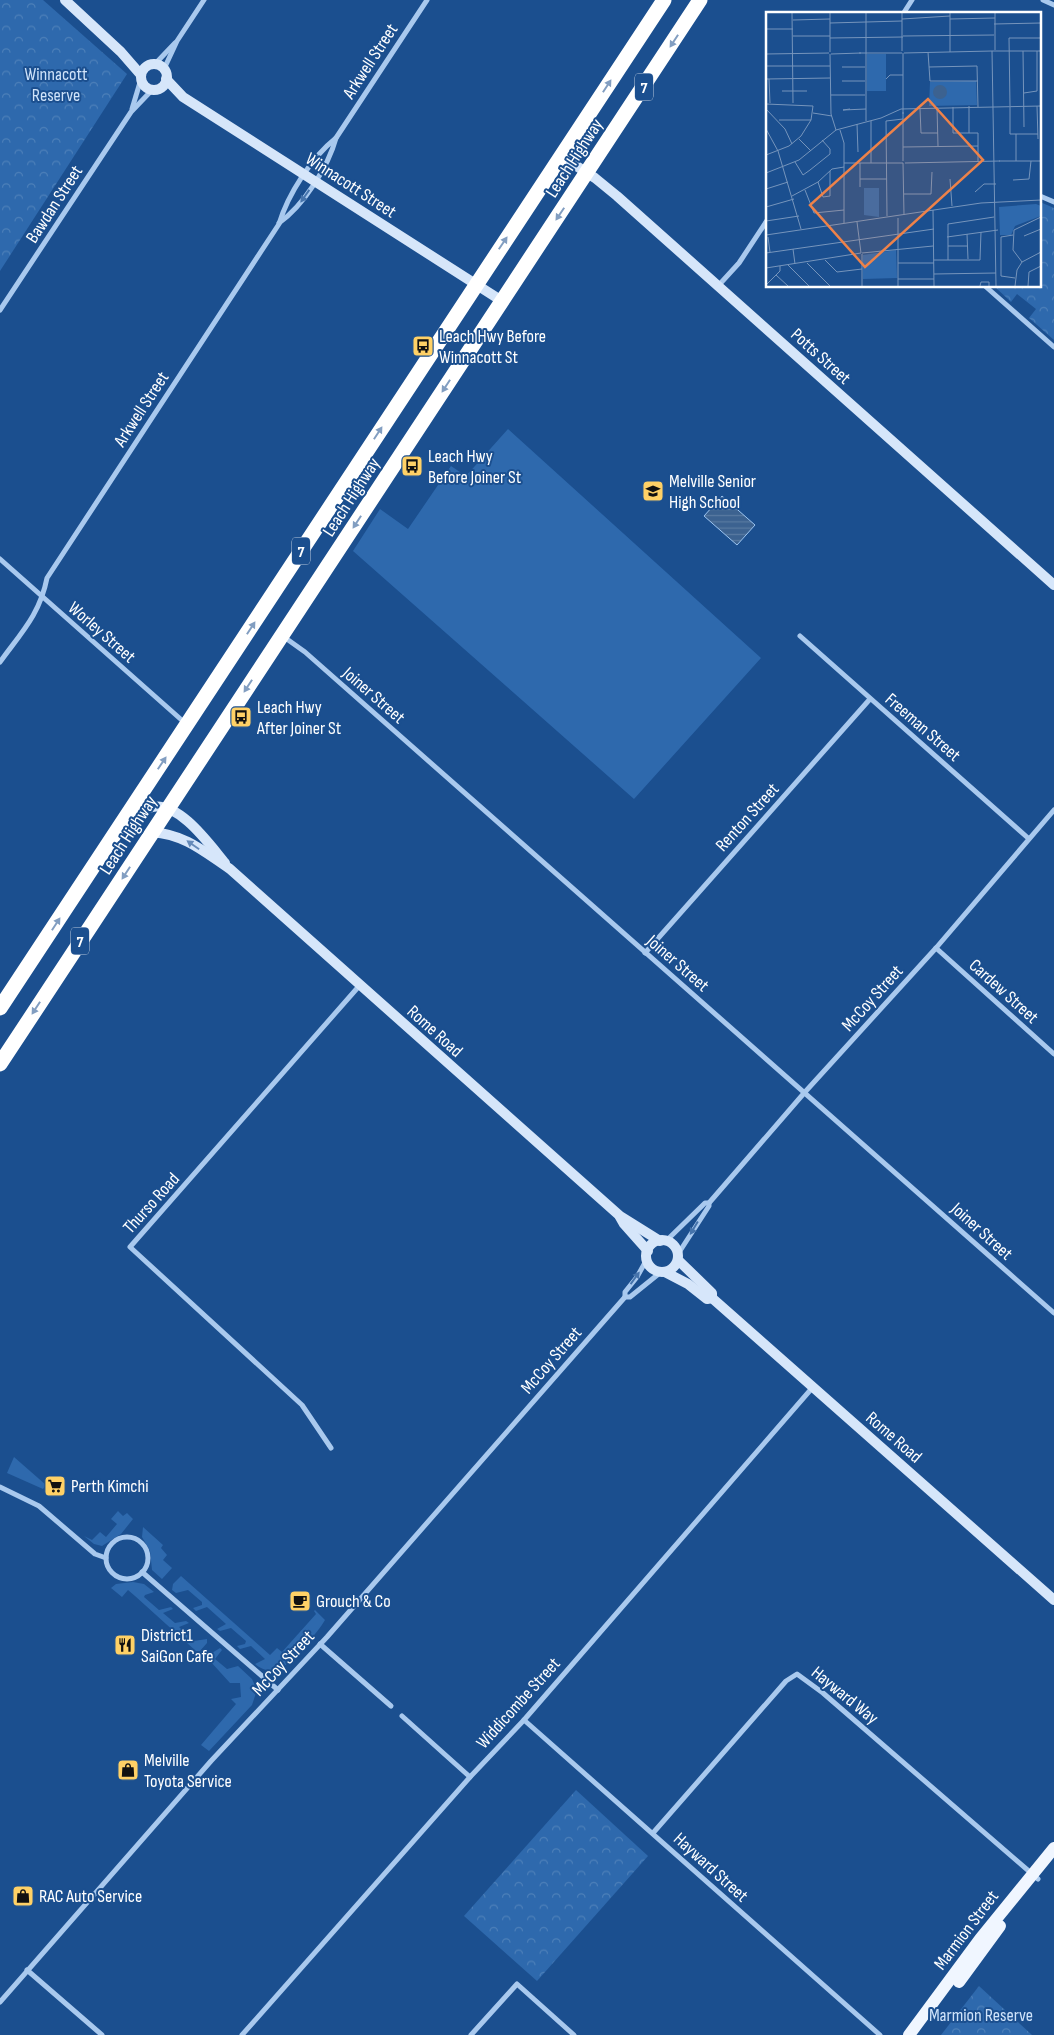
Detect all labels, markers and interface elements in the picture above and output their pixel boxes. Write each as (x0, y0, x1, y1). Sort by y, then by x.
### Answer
inset map (766, 12, 1042, 288)
street label: Arkwell Street (338, 20, 403, 103)
one-way arrow (669, 34, 678, 47)
park label: Winnacott Reserve (25, 64, 88, 106)
road number: 7 (635, 74, 653, 100)
one-way arrow (602, 80, 612, 93)
street label: Leach Highway (541, 115, 608, 201)
street label: Winnacott Street (301, 148, 400, 223)
street label: Bawdan Street (22, 161, 87, 247)
one-way arrow (300, 189, 310, 203)
one-way arrow (555, 207, 565, 221)
one-way arrow (498, 237, 508, 250)
street label: Potts Street (786, 324, 855, 389)
place label: Leach Hwy Before Winnacott St (439, 326, 546, 368)
bus stop icon: Leach Hwy Before Winnacott St (411, 334, 435, 358)
street label: Arkwell Street (109, 368, 174, 451)
one-way arrow (442, 379, 451, 393)
one-way arrow (374, 427, 383, 440)
place label: Leach Hwy Before Joiner St (428, 446, 522, 488)
street label: Leach Highway (318, 454, 385, 540)
bus stop icon: Leach Hwy Before Joiner St (400, 454, 424, 478)
place label: Melville Senior High School (669, 471, 756, 513)
school or university icon: Melville Senior High School (641, 479, 665, 503)
one-way arrow (353, 515, 362, 528)
road number: 7 (292, 538, 310, 564)
street label: Worley Street (64, 597, 140, 668)
one-way arrow (246, 621, 256, 634)
street label: Joiner Street (338, 662, 409, 728)
one-way arrow (243, 680, 253, 693)
street label: Freeman Street (881, 689, 965, 766)
place label: Leach Hwy After Joiner St (256, 697, 342, 739)
bus stop icon: Leach Hwy After Joiner St (229, 705, 253, 729)
one-way arrow (157, 757, 166, 770)
street label: Renton Street (711, 779, 784, 856)
street label: Leach Highway (95, 792, 162, 878)
one-way arrow (186, 840, 200, 850)
one-way arrow (121, 866, 130, 879)
one-way arrow (51, 917, 60, 931)
road number: 7 (71, 928, 89, 954)
street label: Joiner Street (642, 930, 713, 996)
street label: Cardew Street (965, 955, 1043, 1028)
street label: McCoy Street (837, 961, 908, 1036)
street label: Rome Road (403, 1001, 467, 1062)
one-way arrow (31, 1002, 41, 1015)
street label: Thurso Road (119, 1169, 184, 1238)
street label: Joiner Street (946, 1198, 1017, 1265)
one-way arrow (689, 1222, 698, 1235)
one-way arrow (630, 1272, 641, 1285)
street label: McCoy Street (517, 1322, 586, 1398)
street label: Rome Road (861, 1407, 926, 1467)
supermarket icon: Perth Kimchi (43, 1474, 67, 1498)
place label: Perth Kimchi (71, 1476, 149, 1497)
cafe icon: Grouch & Co (288, 1589, 312, 1613)
place label: Grouch & Co (316, 1591, 391, 1612)
place label: District1 SaiGon Cafe (141, 1625, 213, 1667)
street label: McCoy Street (248, 1626, 319, 1700)
restaurant icon: District1 SaiGon Cafe (113, 1633, 137, 1657)
street label: Widdicombe Street (472, 1653, 565, 1753)
street label: Hayward Way (807, 1662, 882, 1729)
place label: Melville Toyota Service (144, 1750, 232, 1792)
shop icon: Melville Toyota Service (116, 1758, 140, 1782)
street label: Hayward Street (669, 1828, 753, 1907)
shop icon: RAC Auto Service (11, 1884, 35, 1908)
place label: RAC Auto Service (39, 1886, 142, 1907)
street label: Marmion Street (930, 1886, 1003, 1974)
park label: Marmion Reserve (929, 2005, 1033, 2026)

